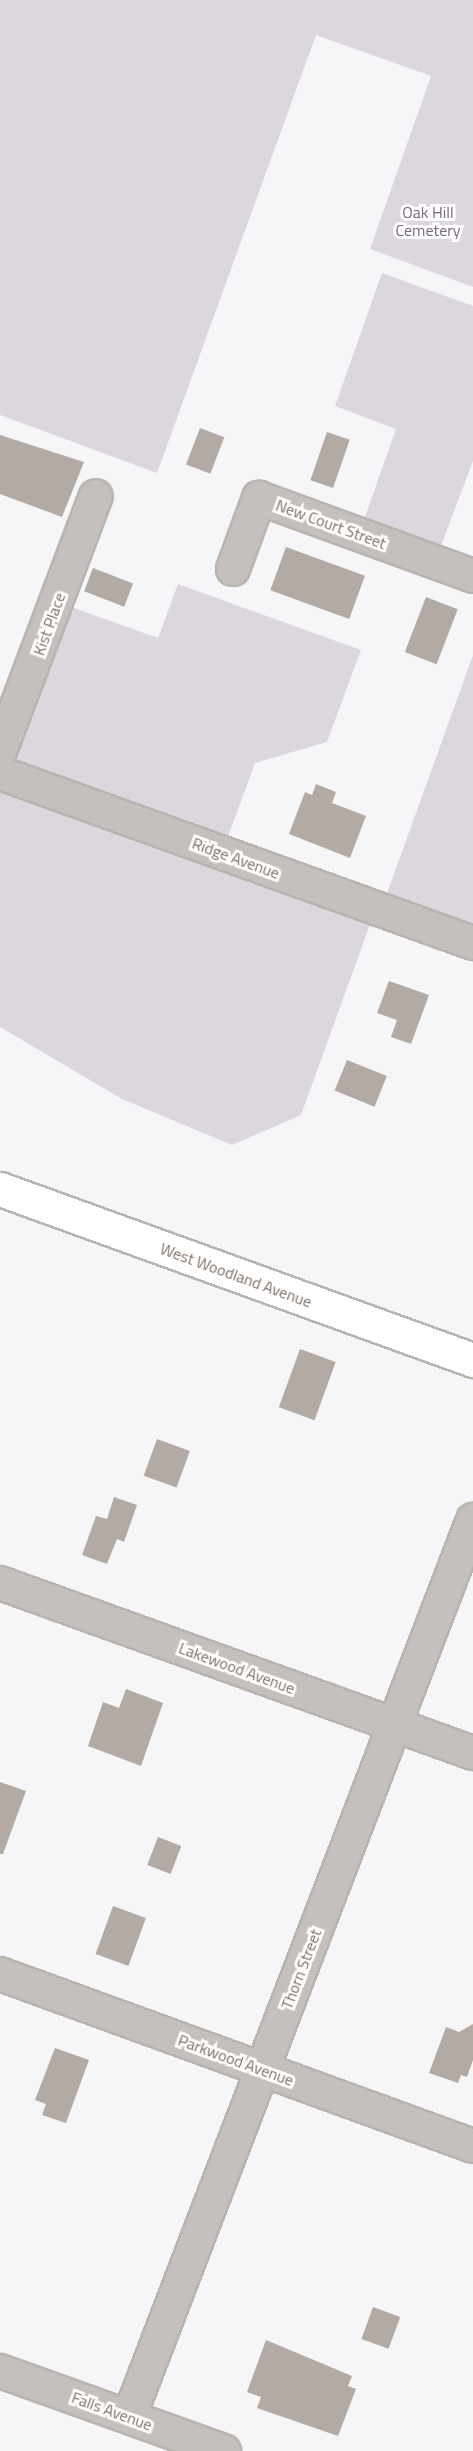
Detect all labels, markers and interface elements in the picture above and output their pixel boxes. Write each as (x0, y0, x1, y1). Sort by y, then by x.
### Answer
park label: Oak Hill Cemetery (396, 202, 460, 240)
street label: New Court Street (273, 495, 389, 553)
street label: Kist Place (29, 590, 69, 658)
street label: Ridge Avenue (190, 833, 282, 883)
street label: West Woodland Avenue (158, 1239, 314, 1311)
street label: Lakewood Avenue (176, 1638, 298, 1698)
street label: Thorn Street (277, 1926, 325, 2012)
street label: Parkwood Avenue (176, 2030, 296, 2090)
street label: Falls Avenue (69, 2388, 155, 2434)

